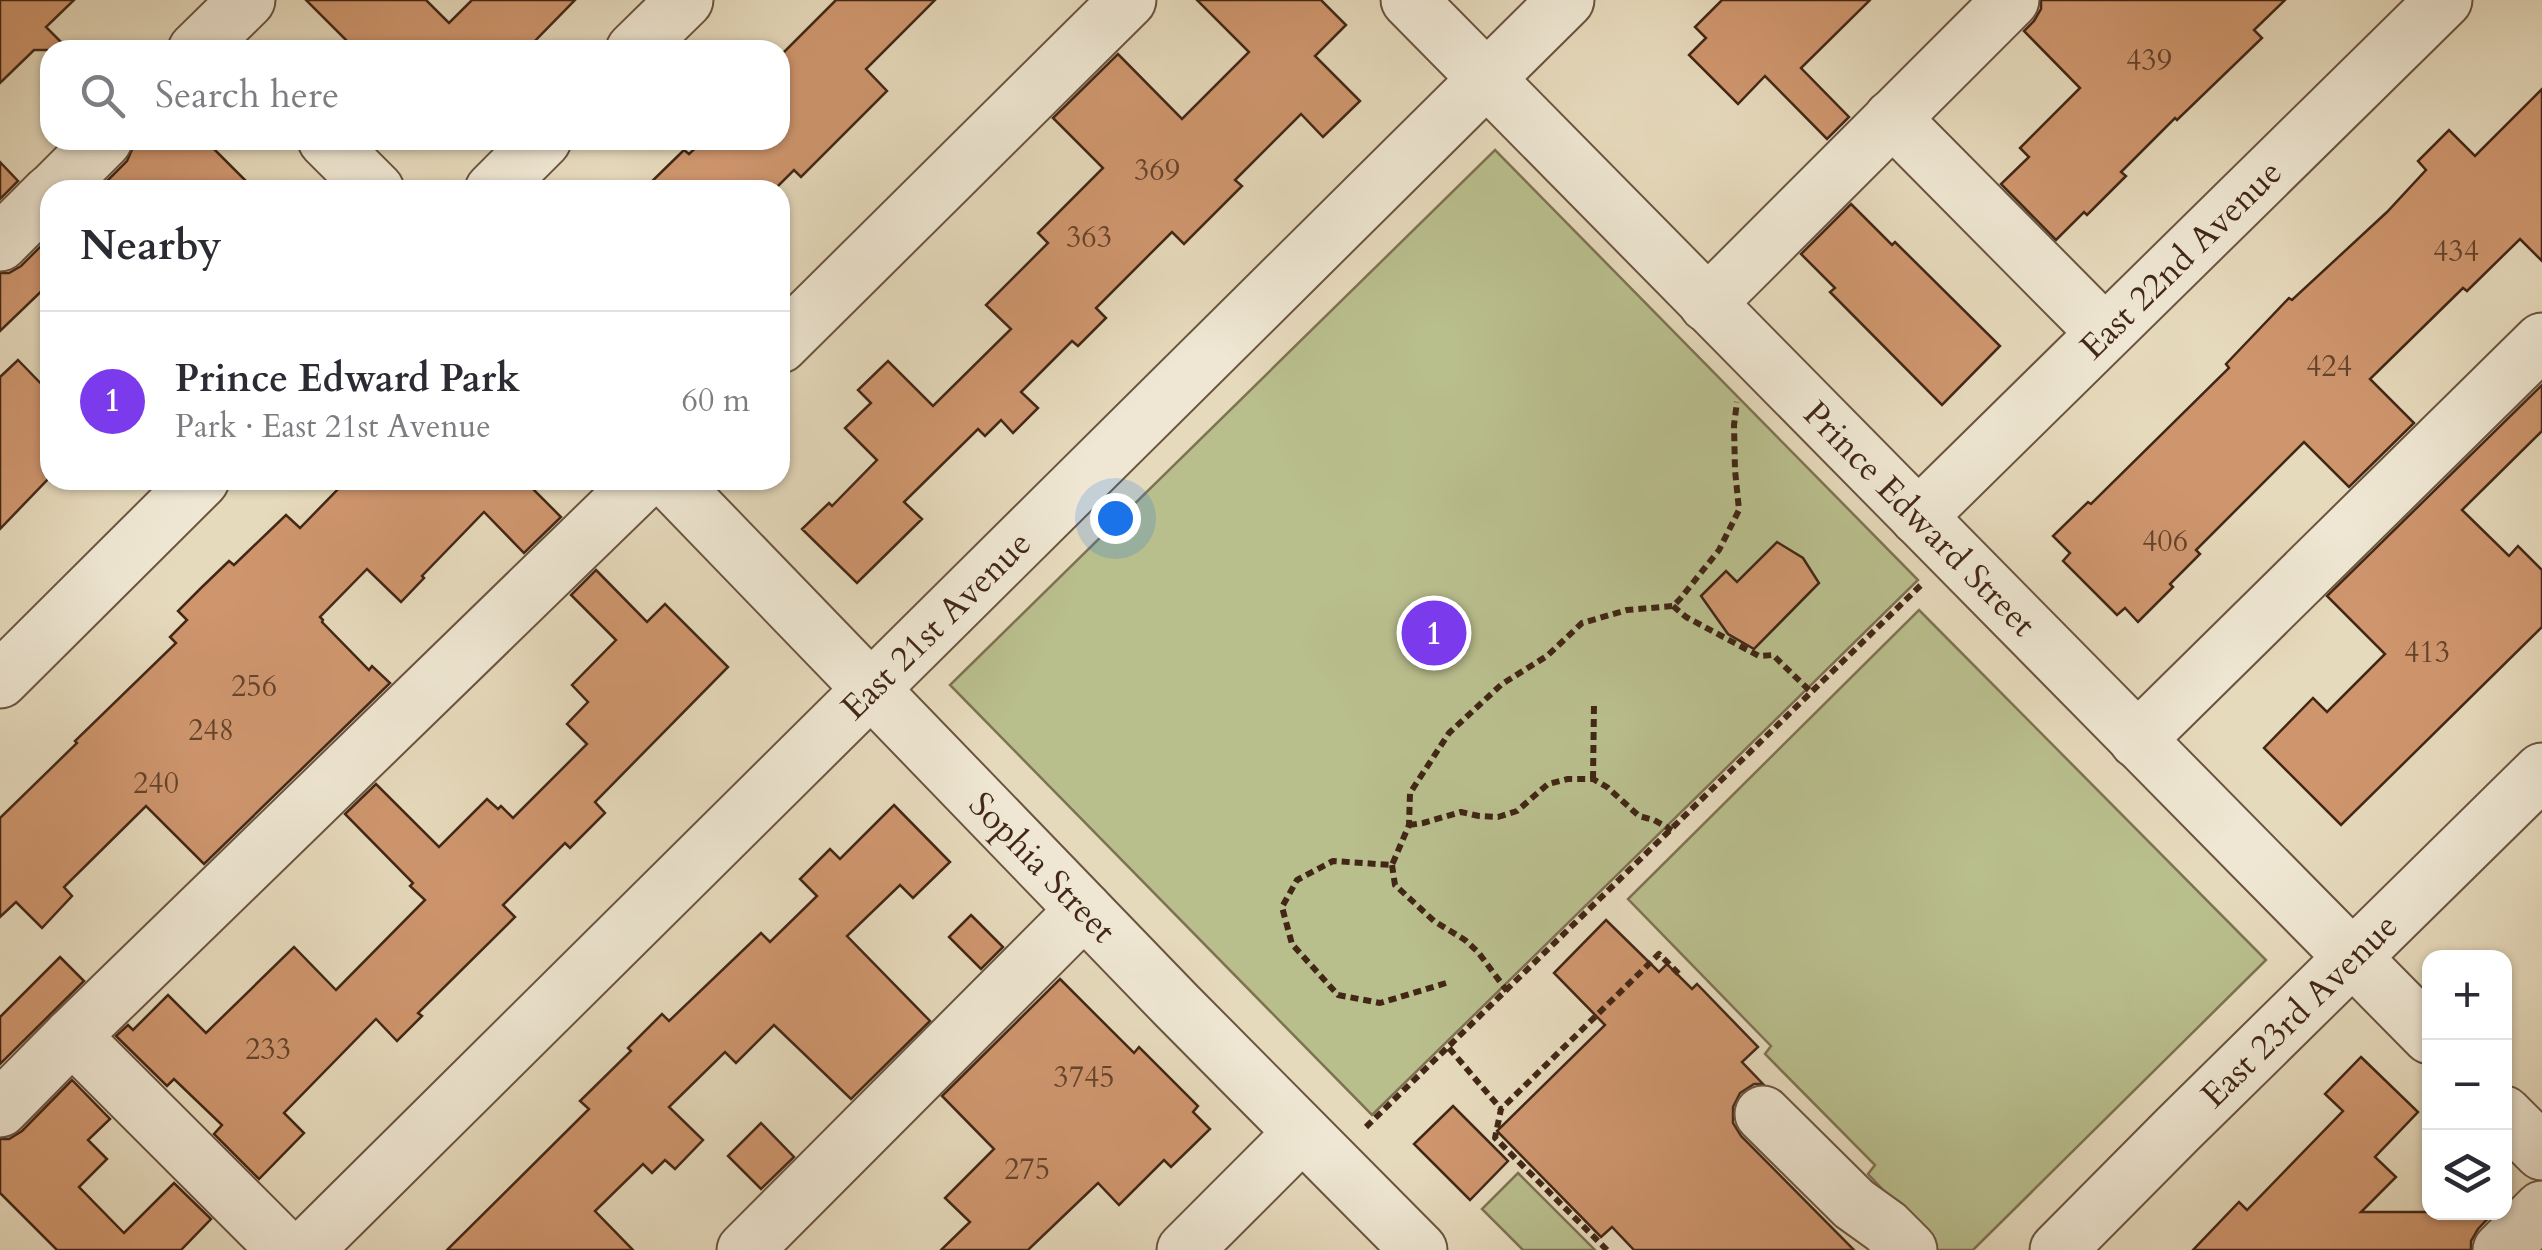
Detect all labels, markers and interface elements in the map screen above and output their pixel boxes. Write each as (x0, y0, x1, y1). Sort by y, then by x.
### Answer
search box (40, 40, 790, 150)
house number: 439 (2126, 40, 2172, 81)
icon: search (75, 68, 130, 123)
text: Search here (155, 69, 339, 121)
street label: East 22nd Avenue (2069, 149, 2293, 370)
house number: 369 (1134, 150, 1180, 191)
text: Nearby (80, 217, 222, 274)
house number: 363 (1066, 217, 1112, 258)
house number: 434 (2433, 231, 2479, 272)
house number: 424 (2306, 346, 2352, 387)
text: Prince Edward Park (175, 353, 520, 405)
text: 1 (104, 379, 121, 423)
text: 60 m (682, 379, 750, 423)
street label: Prince Edward Street (1792, 391, 2046, 648)
text: Park · East 21st Avenue (175, 405, 491, 449)
your location (1090, 493, 1141, 544)
street label: East 21st Avenue (830, 520, 1042, 731)
house number: 406 (2142, 521, 2188, 562)
pin: 1 (1402, 596, 1466, 670)
house number: 413 (2404, 632, 2450, 673)
house number: 256 (231, 666, 277, 707)
house number: 248 (188, 710, 234, 751)
house number: 240 (133, 763, 179, 804)
street label: Sophia Street (958, 782, 1126, 954)
street label: East 23rd Avenue (2190, 903, 2409, 1119)
map controls (2422, 950, 2512, 1220)
button: + (2422, 950, 2512, 1040)
house number: 233 (245, 1029, 291, 1070)
button: − (2422, 1040, 2512, 1130)
house number: 3745 (1053, 1057, 1115, 1098)
button: layers (2422, 1130, 2512, 1220)
house number: 275 (1004, 1149, 1050, 1190)

